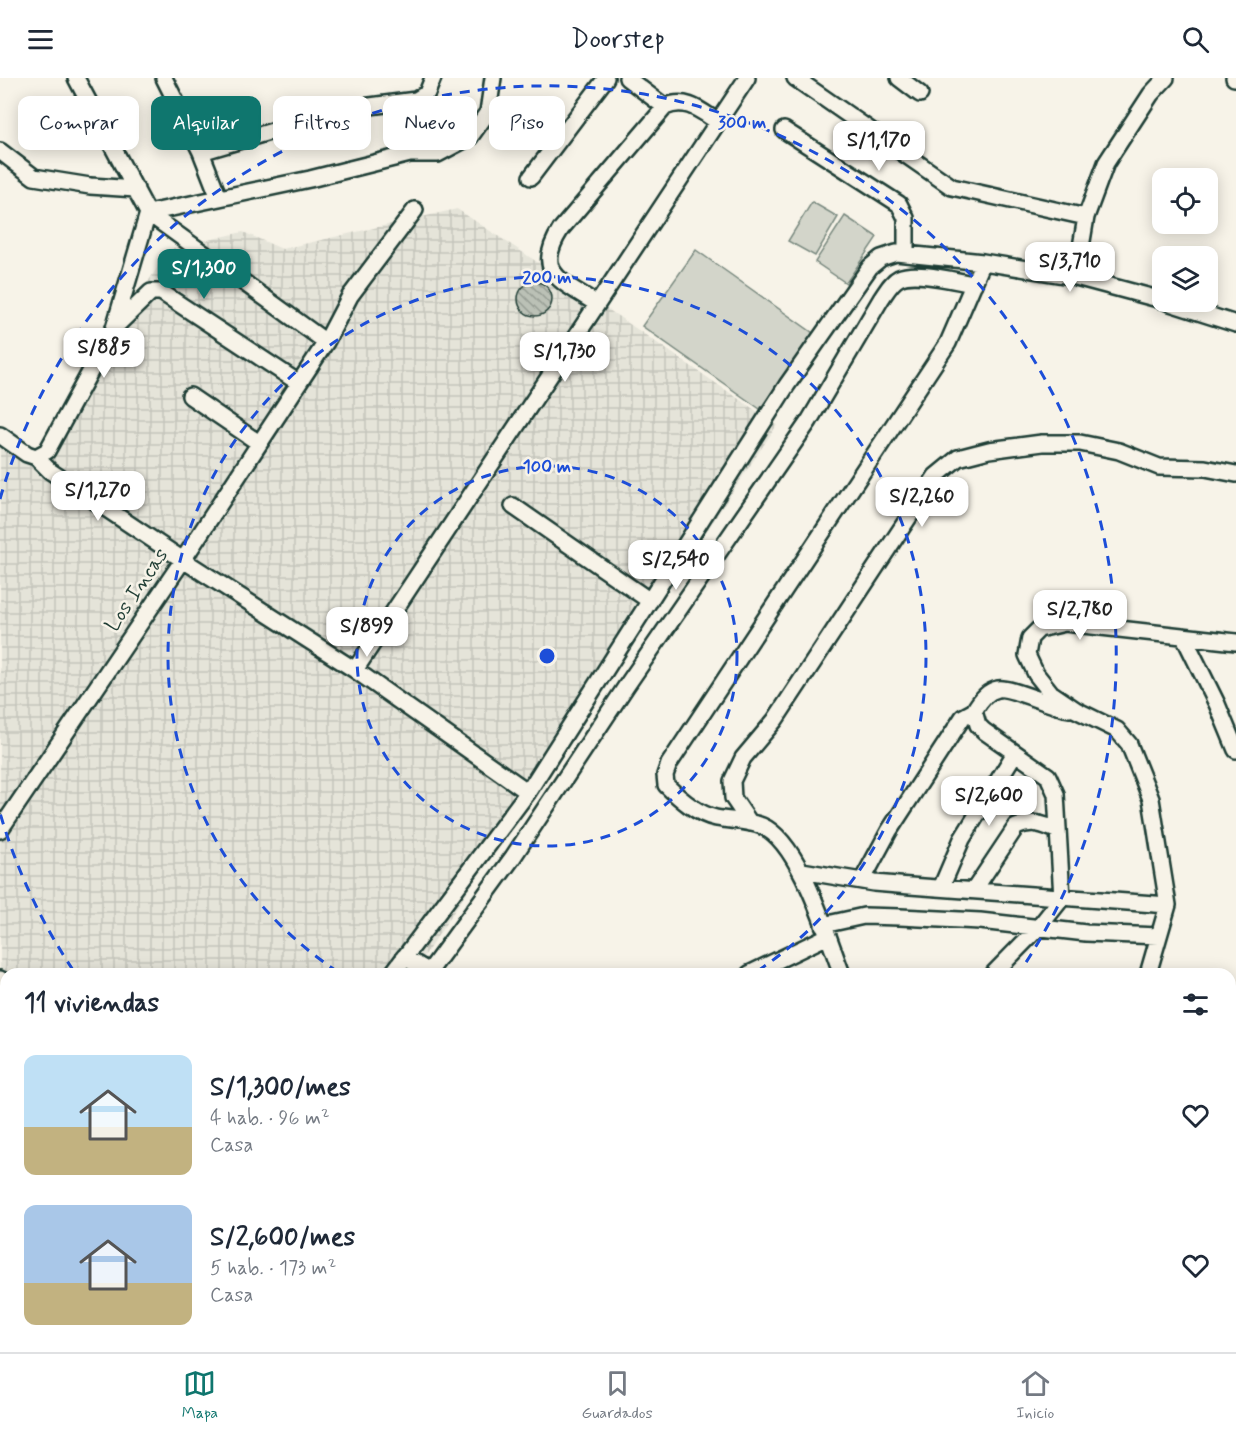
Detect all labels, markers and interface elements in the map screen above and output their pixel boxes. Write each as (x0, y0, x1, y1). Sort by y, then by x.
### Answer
text: Doorstep (571, 22, 665, 57)
icon: menu (24, 23, 57, 56)
icon: search (1179, 23, 1212, 56)
chip: Comprar (18, 96, 139, 150)
chip: Alquilar (151, 96, 261, 150)
chip: Filtros (273, 96, 371, 150)
chip: Nuevo (383, 96, 477, 150)
chip: Piso (489, 96, 565, 150)
text: 300 m (718, 111, 766, 135)
pin: S/1,170 (824, 121, 934, 172)
text: S/1,170 (847, 127, 911, 154)
map controls (1152, 168, 1218, 312)
button: locate (1152, 168, 1218, 234)
pin: S/3,710 (1015, 242, 1125, 293)
button: layers (1152, 246, 1218, 312)
text: S/3,710 (1039, 248, 1101, 275)
pin: S/1,300 (149, 249, 259, 300)
text: S/1,300 (172, 255, 236, 282)
text: 200 m (522, 266, 572, 290)
pin: S/885 (62, 328, 146, 379)
pin: S/1,730 (510, 332, 620, 383)
text: S/885 (77, 334, 131, 361)
text: S/1,730 (534, 338, 596, 365)
text: 100 m (523, 455, 571, 479)
pin: S/1,270 (43, 471, 153, 522)
text: S/1,270 (65, 477, 131, 504)
pin: S/2,260 (867, 477, 977, 528)
text: S/2,260 (889, 483, 955, 510)
pin: S/2,540 (621, 540, 731, 591)
street label: Los Incas (99, 543, 175, 637)
text: S/2,540 (642, 546, 710, 573)
pin: S/2,780 (1025, 590, 1135, 641)
text: S/2,780 (1047, 596, 1113, 623)
pin: S/899 (325, 607, 409, 658)
text: S/899 (340, 613, 394, 640)
centre of rings (537, 646, 557, 666)
pin: S/2,600 (934, 776, 1044, 827)
text: S/2,600 (955, 782, 1023, 809)
text: 11 viviendas (24, 987, 159, 1021)
icon: filters (1179, 988, 1212, 1021)
text: S/1,300/mes (210, 1071, 351, 1105)
icon: home (72, 1079, 144, 1151)
icon: heart (1179, 1099, 1212, 1132)
text: 4 hab. · 96 m² (210, 1105, 330, 1132)
text: Casa (210, 1132, 253, 1159)
text: S/2,600/mes (210, 1221, 355, 1255)
icon: home (72, 1229, 144, 1301)
icon: heart (1179, 1249, 1212, 1282)
text: 5 hab. · 173 m² (210, 1255, 336, 1282)
text: Casa (210, 1282, 253, 1309)
tab: Mapa (182, 1367, 218, 1424)
tab: Guardados (582, 1367, 653, 1424)
tab: Inicio (1016, 1367, 1054, 1424)

